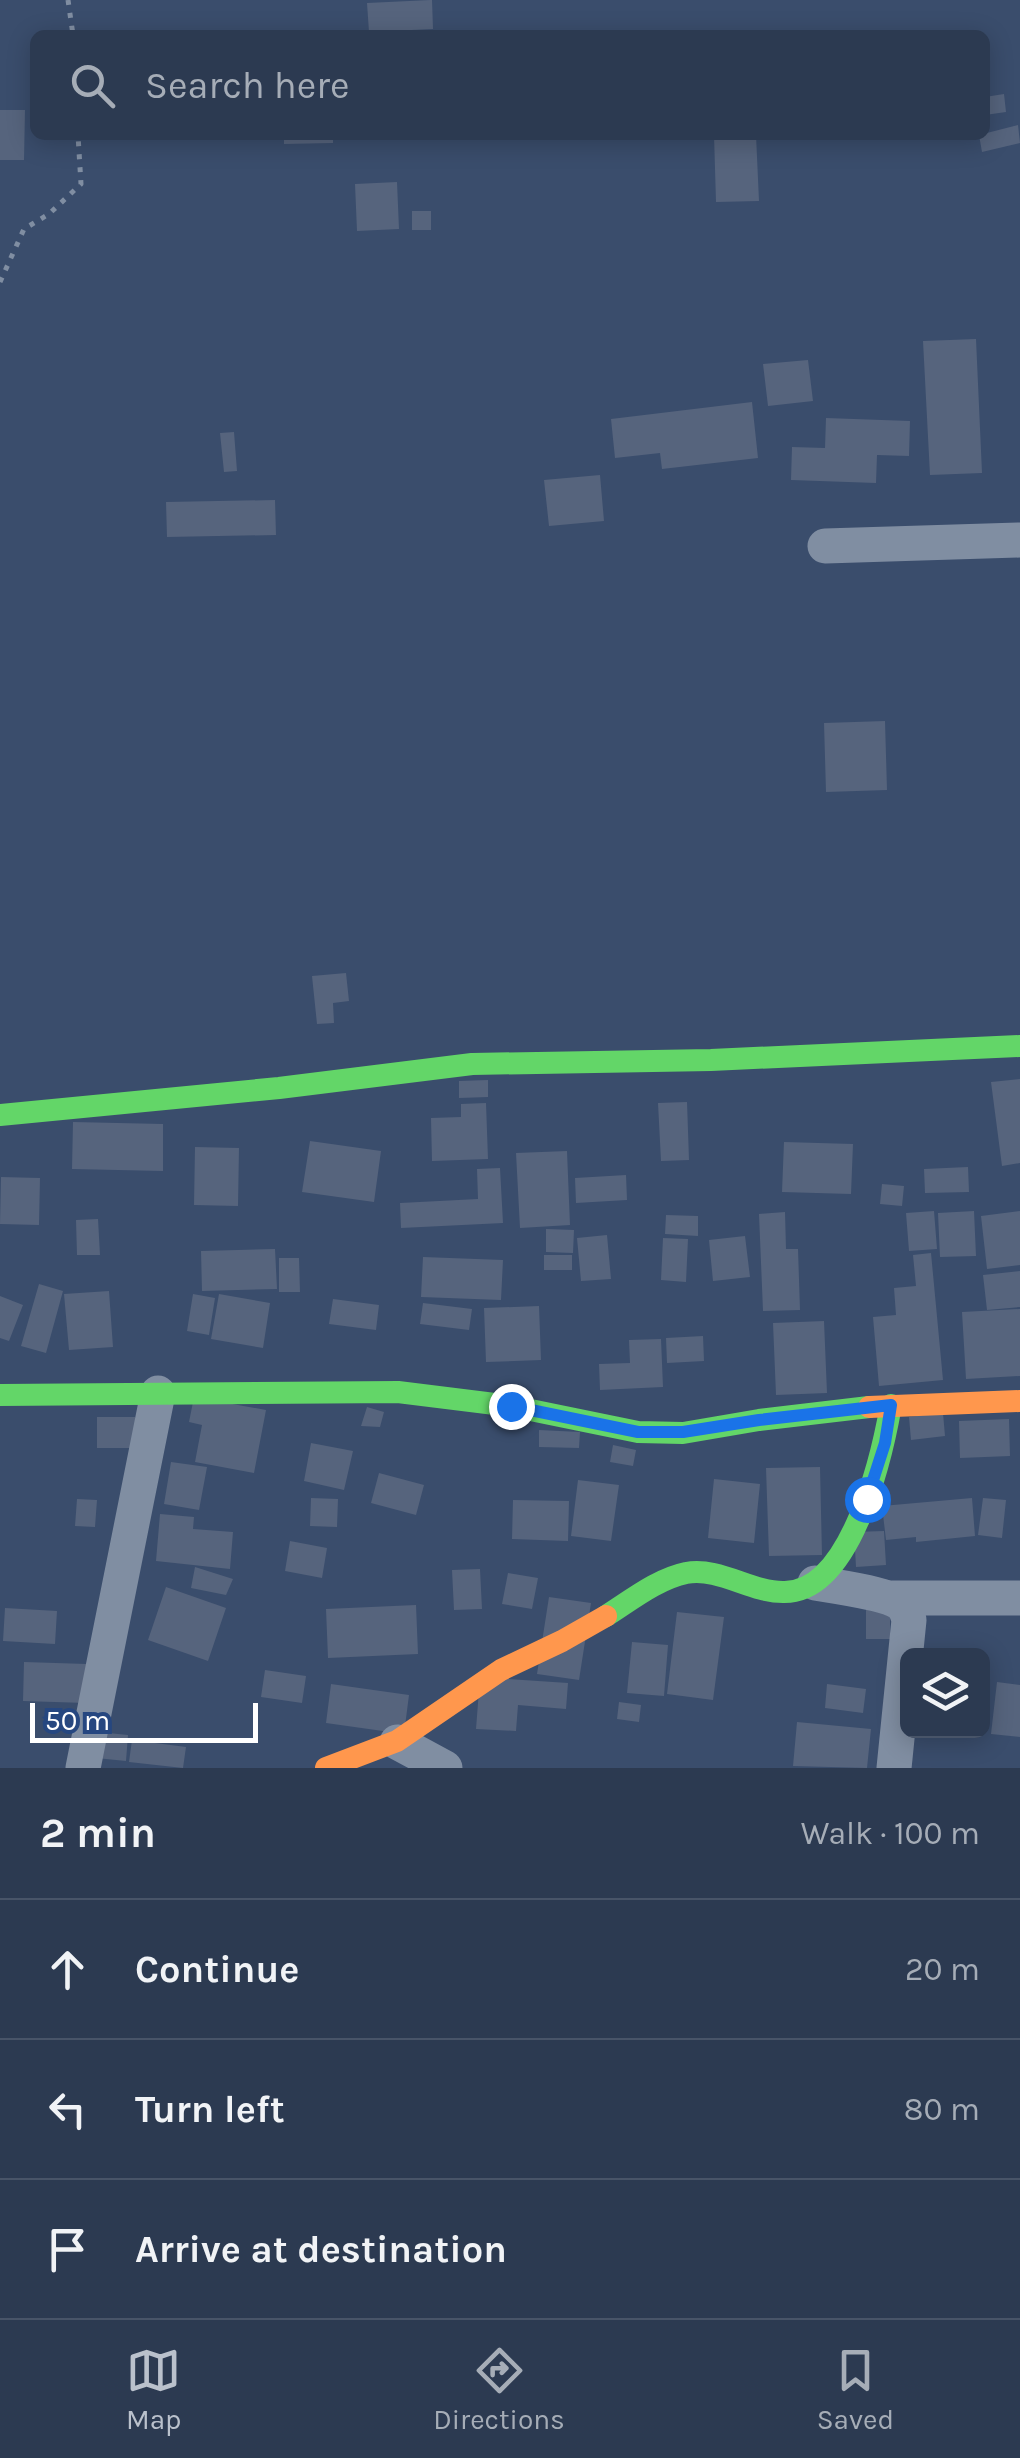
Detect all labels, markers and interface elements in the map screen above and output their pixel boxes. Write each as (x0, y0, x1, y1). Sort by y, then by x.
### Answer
search box (30, 30, 990, 140)
icon: search (65, 58, 120, 113)
text: Search here (145, 63, 349, 108)
route end (489, 1384, 535, 1430)
route start (845, 1477, 891, 1523)
map controls (900, 1648, 990, 1738)
button: layers (900, 1648, 990, 1738)
scale bar (30, 1698, 258, 1742)
text: 50 m (45, 1704, 110, 1737)
text: 2 min (40, 1808, 156, 1858)
text: Walk · 100 m (801, 1815, 980, 1852)
icon: ahead (40, 1942, 95, 1997)
text: Continue (135, 1947, 299, 1992)
text: 20 m (905, 1951, 980, 1988)
icon: left (40, 2082, 95, 2137)
text: Turn left (135, 2087, 285, 2132)
text: 80 m (904, 2091, 980, 2128)
icon: arrive (40, 2222, 95, 2277)
text: Arrive at destination (135, 2227, 507, 2272)
tab: Map (126, 2343, 181, 2436)
tab: Directions (433, 2343, 565, 2436)
tab: Saved (817, 2343, 894, 2436)

